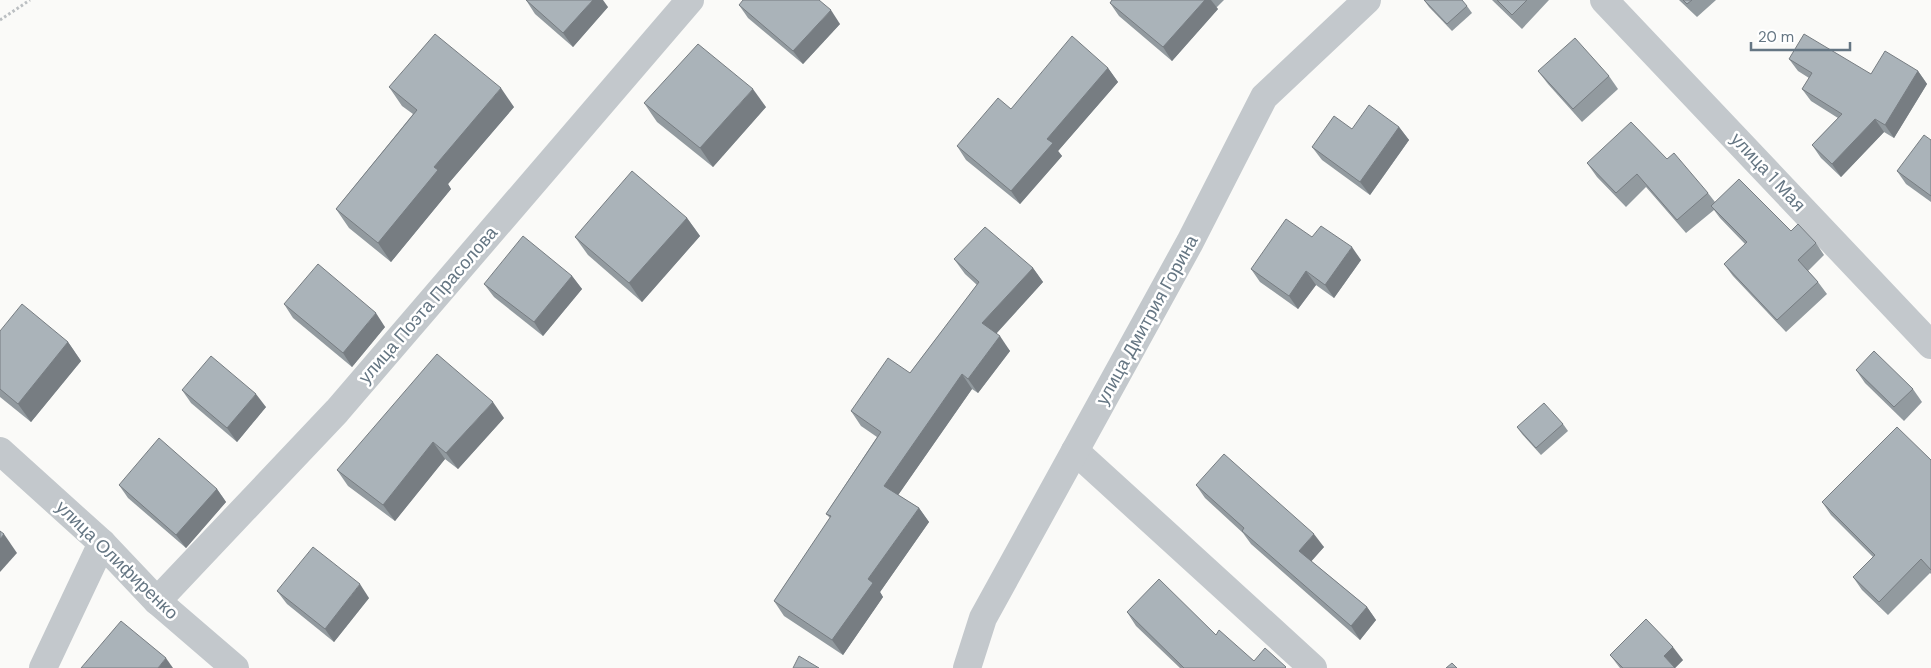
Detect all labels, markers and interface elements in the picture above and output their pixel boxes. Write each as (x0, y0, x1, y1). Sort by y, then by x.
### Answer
scale bar (1751, 20, 1850, 52)
text: 20 m (1758, 27, 1794, 47)
street label: улица 1 Мая (1725, 127, 1811, 217)
street label: улица Поэта Прасолова (353, 221, 504, 389)
street label: улица Дмитрия Горина (1090, 230, 1204, 409)
street label: улица Олифиренко (51, 495, 183, 625)

